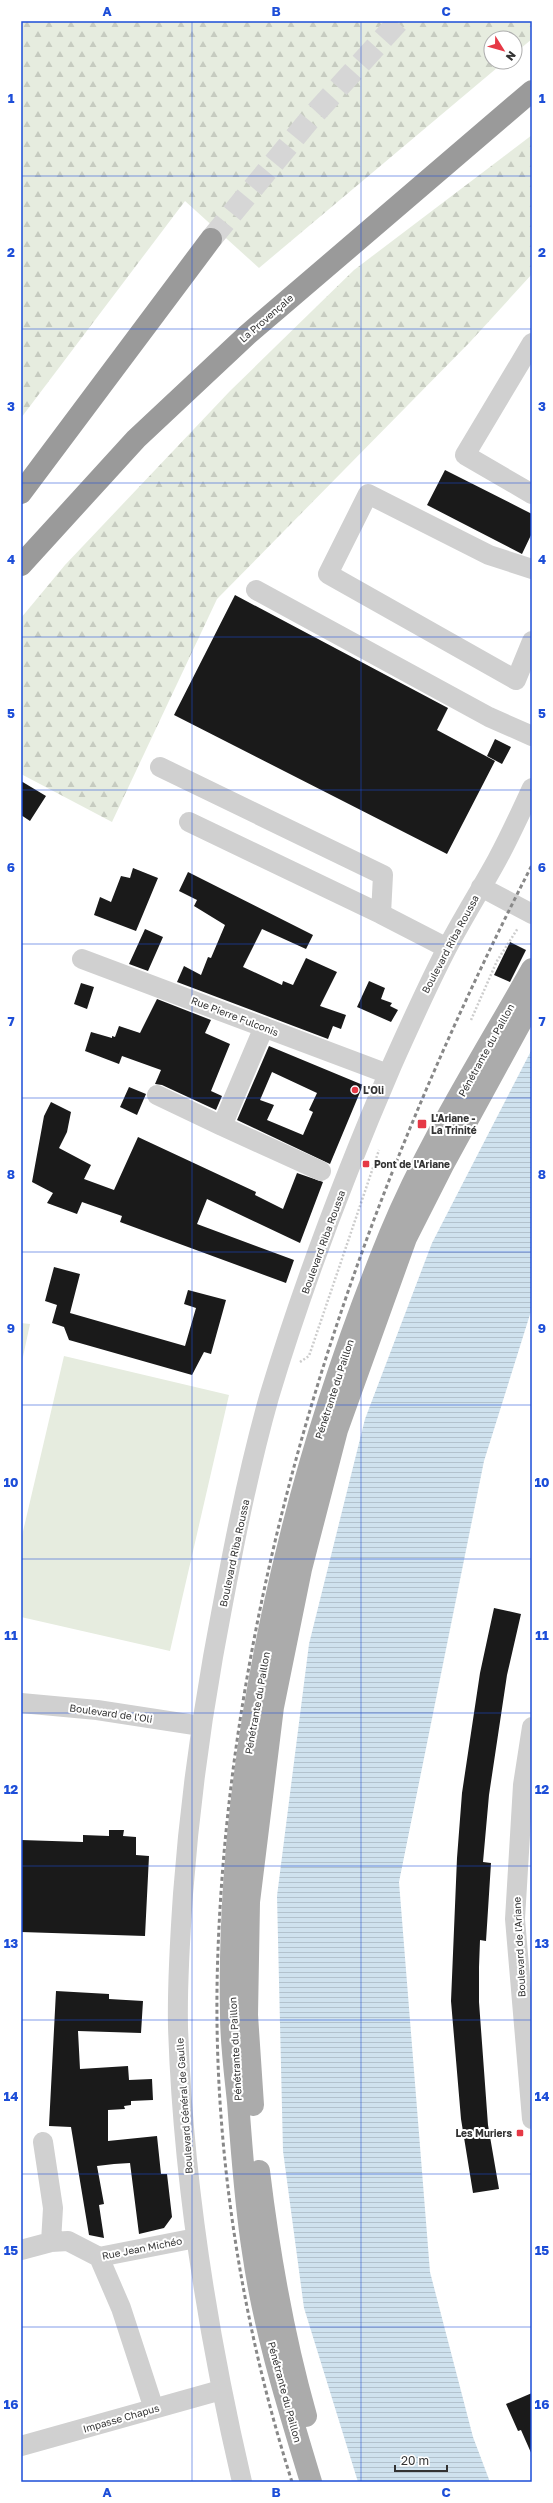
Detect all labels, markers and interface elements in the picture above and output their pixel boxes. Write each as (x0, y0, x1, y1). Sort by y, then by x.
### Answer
text: A (102, 3, 112, 19)
text: B (271, 3, 281, 19)
text: C (441, 3, 451, 19)
north arrow (483, 30, 523, 70)
text: N (504, 49, 519, 64)
text: 1 (8, 90, 15, 106)
text: 1 (539, 90, 546, 106)
text: 2 (7, 244, 15, 260)
text: 2 (538, 244, 546, 260)
street label: La Provençale (237, 291, 296, 345)
text: 3 (7, 398, 15, 414)
text: 3 (538, 398, 546, 414)
text: 4 (7, 551, 15, 567)
text: 4 (538, 551, 546, 567)
text: 5 (7, 705, 15, 721)
text: 5 (538, 705, 546, 721)
text: 6 (7, 859, 15, 875)
text: 6 (538, 859, 546, 875)
street label: Boulevard Riba Roussa (419, 893, 481, 995)
street label: Rue Pierre Fulconis (190, 994, 280, 1038)
street label: Pénétrante du Paillon (456, 1002, 516, 1098)
text: 7 (7, 1013, 15, 1029)
text: 7 (538, 1013, 546, 1029)
place label: L'Oli (363, 1084, 384, 1096)
marker: L'Oli (350, 1085, 360, 1095)
place label: L'Ariane - La Trinité (431, 1112, 477, 1136)
marker: L'Ariane - La Trinité (416, 1118, 428, 1130)
place label: Pont de l'Ariane (374, 1158, 450, 1170)
marker: Pont de l'Ariane (361, 1159, 371, 1169)
text: 8 (7, 1166, 15, 1182)
text: 8 (538, 1166, 546, 1182)
street label: Boulevard Riba Roussa (299, 1188, 347, 1296)
text: 9 (7, 1320, 15, 1336)
text: 9 (538, 1320, 546, 1336)
street label: Pénétrante du Paillon (312, 1338, 356, 1440)
text: 10 (3, 1474, 19, 1490)
text: 10 (534, 1474, 550, 1490)
street label: Boulevard Riba Roussa (217, 1498, 251, 1608)
text: 11 (4, 1627, 18, 1643)
text: 11 (535, 1627, 549, 1643)
street label: Pénétrante du Paillon (242, 1651, 272, 1755)
street label: Boulevard de l'Oli (69, 1701, 153, 1725)
text: 12 (4, 1781, 18, 1797)
text: 12 (535, 1781, 549, 1797)
street label: Boulevard de l'Ariane (510, 1896, 528, 1997)
text: 13 (4, 1935, 18, 1951)
text: 13 (535, 1935, 549, 1951)
street label: Pénétrante du Paillon (226, 1997, 244, 2101)
street label: Boulevard Général de Gaulle (173, 2038, 195, 2174)
text: 14 (4, 2088, 18, 2104)
text: 14 (535, 2088, 549, 2104)
place label: Les Muriers (455, 2127, 512, 2139)
marker: Les Muriers (515, 2128, 525, 2138)
street label: Rue Jean Michéo (101, 2234, 183, 2262)
text: 15 (4, 2242, 18, 2258)
text: 15 (535, 2242, 549, 2258)
street label: Pénétrante du Paillon (266, 2340, 304, 2444)
text: 16 (4, 2396, 18, 2412)
text: 16 (535, 2396, 549, 2412)
street label: Impasse Chapus (81, 2401, 161, 2435)
scale bar (395, 2447, 447, 2473)
text: 20 m (401, 2453, 429, 2468)
text: A (102, 2484, 112, 2500)
text: B (271, 2484, 281, 2500)
text: C (441, 2484, 451, 2500)

